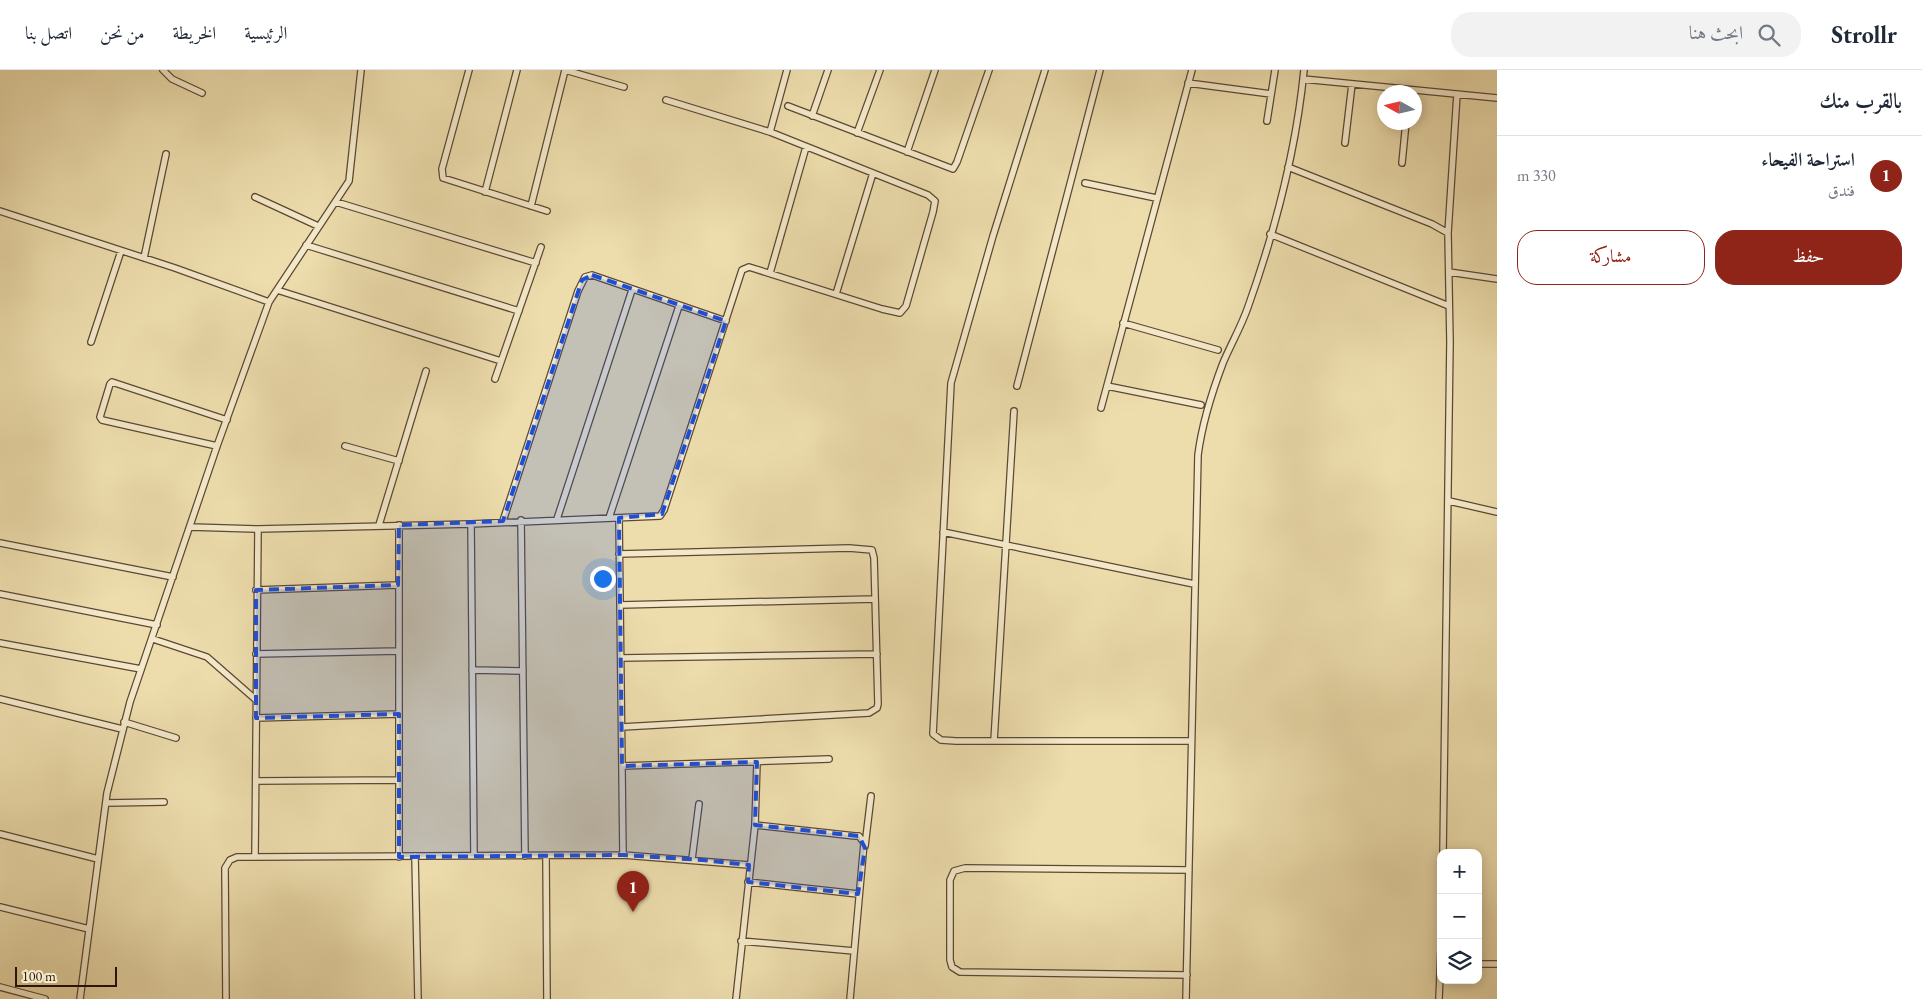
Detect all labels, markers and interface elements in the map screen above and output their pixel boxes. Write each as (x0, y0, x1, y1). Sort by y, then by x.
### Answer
search box (1451, 12, 1801, 57)
text: Strollr (1831, 19, 1897, 50)
text: ابحث هنا (1689, 20, 1743, 45)
text: اتصل بنا (25, 21, 72, 44)
text: من نحن (100, 21, 144, 44)
text: الخريطة (172, 21, 216, 44)
text: الرئيسية (244, 21, 287, 44)
icon: search (1755, 21, 1783, 49)
north arrow (1377, 85, 1422, 130)
text: بالقرب منك (1819, 87, 1902, 114)
text: استراحة الفيحاء (1761, 147, 1855, 172)
text: 330 m (1517, 165, 1556, 186)
text: 1 (1882, 165, 1890, 186)
text: فندق (1828, 180, 1855, 201)
button: مشاركة (1517, 230, 1705, 285)
button: حفظ (1715, 230, 1902, 285)
your location (590, 566, 616, 592)
map controls (1437, 849, 1482, 984)
button: + (1437, 849, 1482, 894)
pin: 1 (617, 871, 649, 912)
button: − (1437, 894, 1482, 939)
button: layers (1437, 939, 1482, 984)
scale bar (15, 964, 118, 987)
text: 100 m (22, 967, 56, 985)

